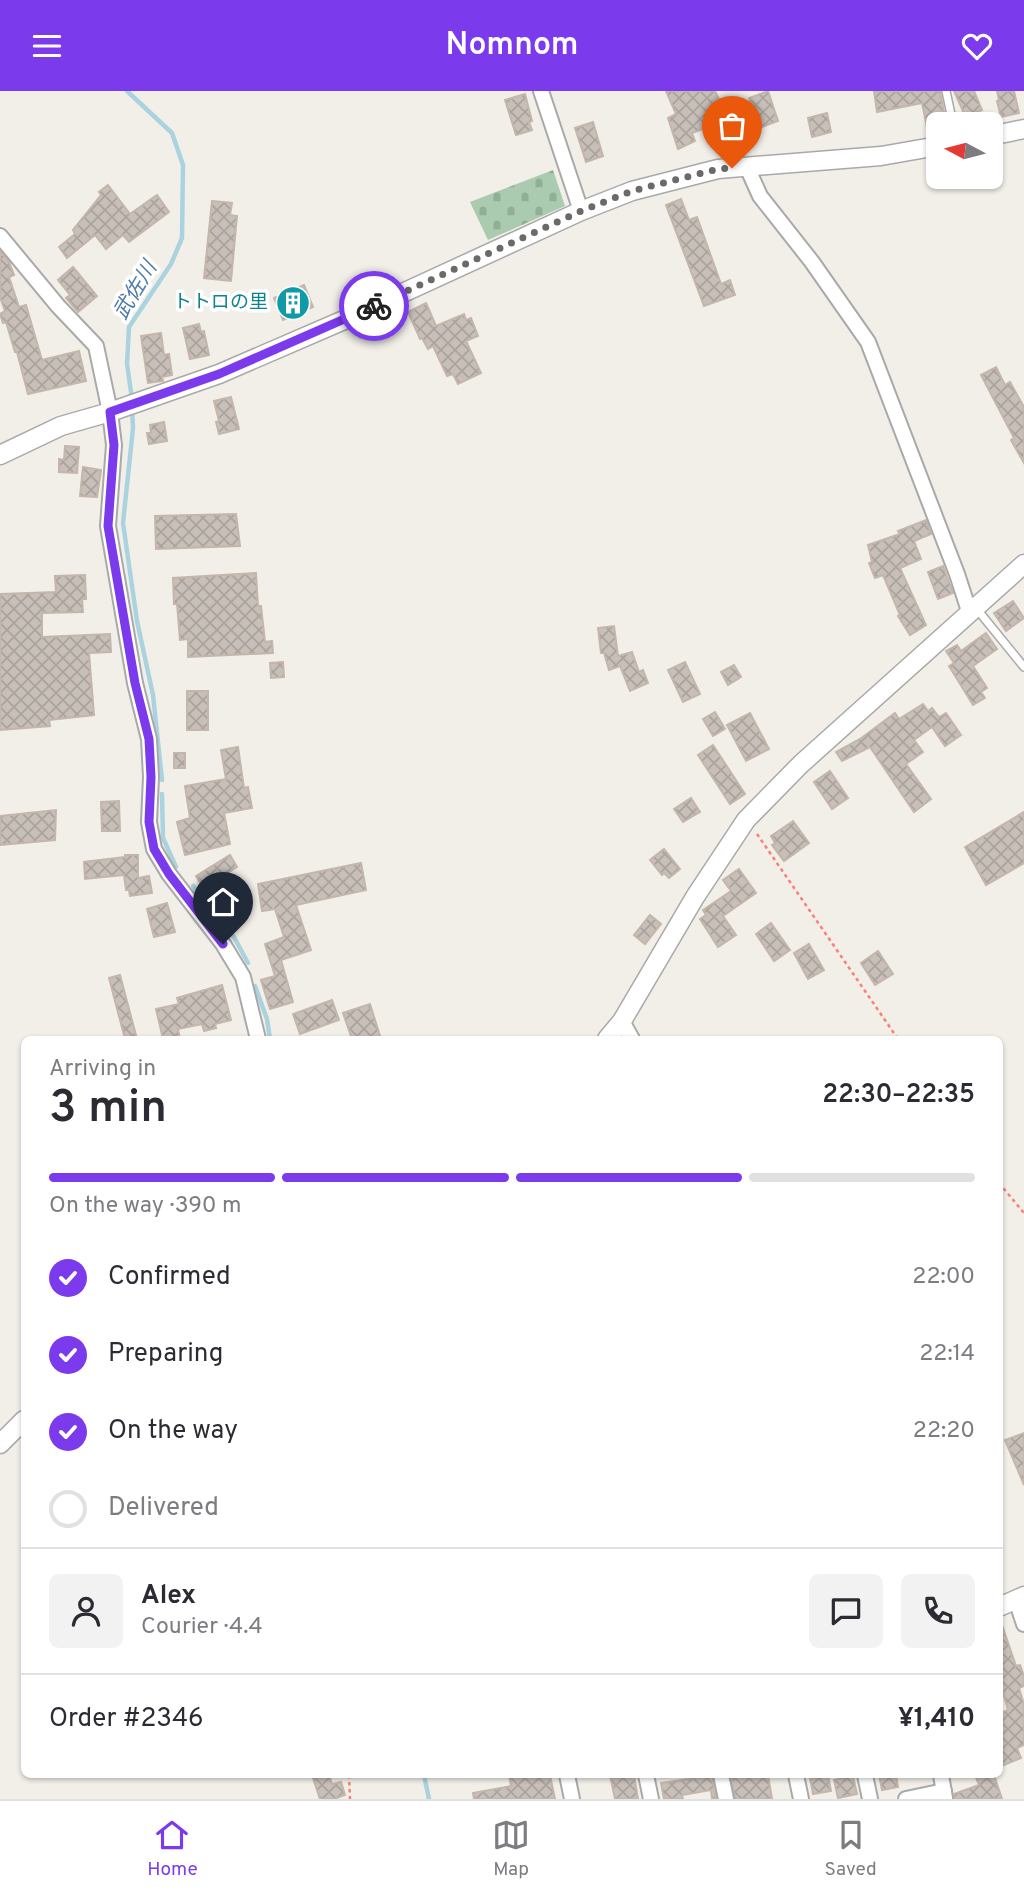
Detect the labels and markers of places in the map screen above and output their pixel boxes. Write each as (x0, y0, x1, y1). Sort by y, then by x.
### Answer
pin (702, 96, 762, 168)
building icon: トトロの里 (274, 284, 312, 322)
place label: トトロの里 (173, 291, 268, 315)
pin (193, 872, 253, 944)

